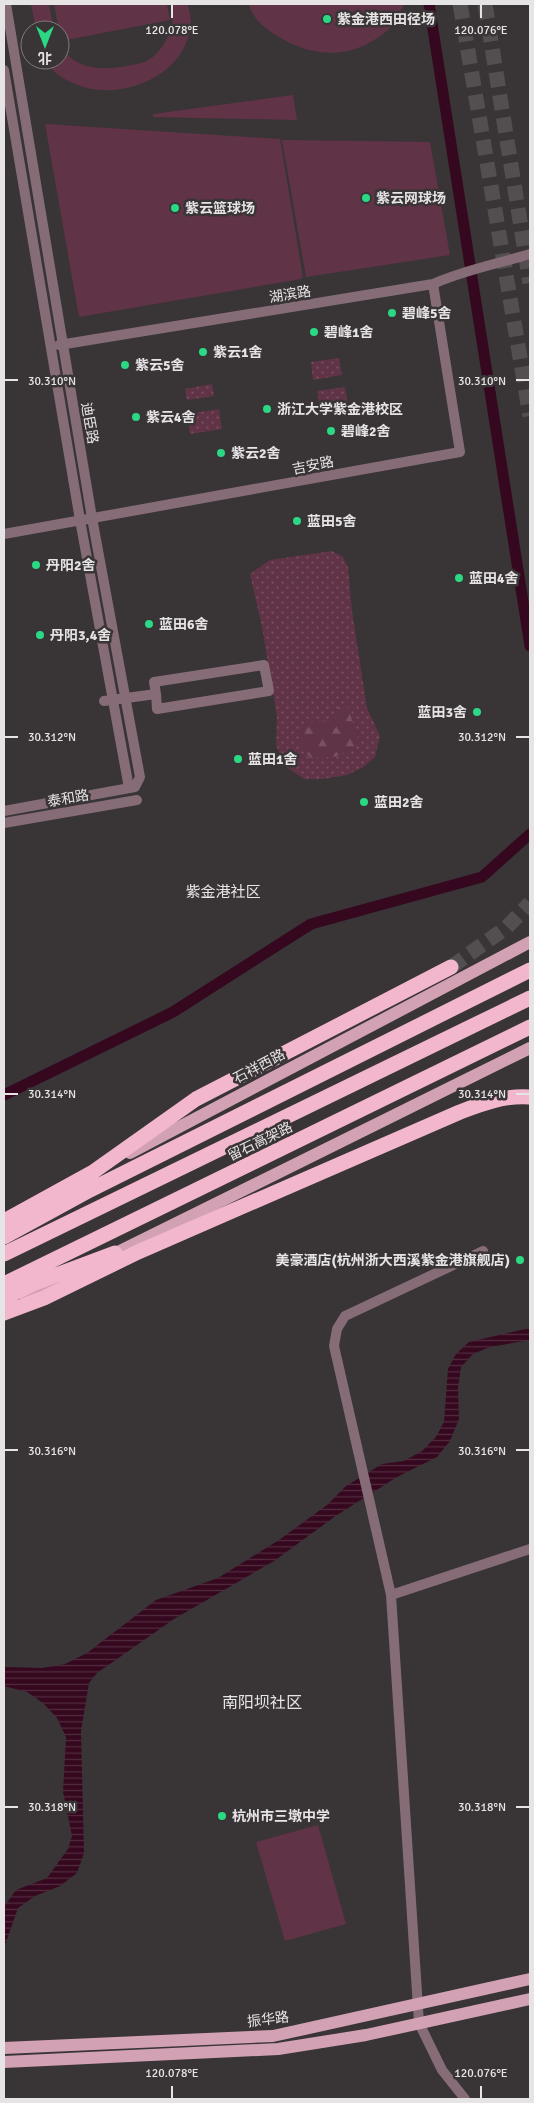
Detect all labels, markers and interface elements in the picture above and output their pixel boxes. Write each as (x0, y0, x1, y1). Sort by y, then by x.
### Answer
place label: 紫金港西田径场 (337, 11, 435, 28)
marker: 紫金港西田径场 (321, 13, 333, 25)
north arrow (20, 20, 70, 70)
text: 120.078°E (145, 23, 199, 38)
text: 120.076°E (454, 23, 508, 38)
text: 北 (38, 49, 52, 66)
place label: 紫云网球场 (376, 190, 446, 207)
marker: 紫云网球场 (360, 192, 372, 204)
place label: 紫云篮球场 (185, 200, 255, 217)
marker: 紫云篮球场 (169, 202, 181, 214)
street label: 湖滨路 (268, 283, 312, 306)
place label: 碧峰5舍 (402, 305, 452, 322)
marker: 碧峰5舍 (386, 307, 398, 319)
place label: 碧峰1舍 (324, 324, 374, 341)
marker: 碧峰1舍 (308, 326, 320, 338)
place label: 紫云1舍 (213, 344, 263, 361)
marker: 紫云1舍 (197, 346, 209, 358)
place label: 紫云5舍 (135, 357, 185, 374)
marker: 紫云5舍 (119, 359, 131, 371)
text: 30.310°N (28, 374, 76, 389)
text: 30.310°N (458, 374, 506, 389)
street label: 迪臣路 (77, 401, 102, 445)
place label: 浙江大学紫金港校区 (277, 401, 403, 418)
marker: 浙江大学紫金港校区 (261, 403, 273, 415)
place label: 紫云4舍 (146, 409, 196, 426)
marker: 紫云4舍 (130, 411, 142, 423)
place label: 碧峰2舍 (341, 423, 391, 440)
marker: 碧峰2舍 (325, 425, 337, 437)
place label: 紫云2舍 (231, 445, 281, 462)
marker: 紫云2舍 (215, 447, 227, 459)
street label: 吉安路 (291, 453, 335, 478)
place label: 蓝田5舍 (307, 513, 357, 530)
marker: 蓝田5舍 (291, 515, 303, 527)
place label: 丹阳2舍 (46, 557, 96, 574)
marker: 丹阳2舍 (30, 559, 42, 571)
place label: 蓝田4舍 (469, 570, 519, 587)
marker: 蓝田4舍 (453, 572, 465, 584)
place label: 蓝田6舍 (159, 616, 209, 633)
marker: 蓝田6舍 (143, 618, 155, 630)
place label: 丹阳3,4舍 (50, 627, 111, 644)
marker: 丹阳3,4舍 (34, 629, 46, 641)
place label: 蓝田3舍 (417, 704, 467, 721)
marker: 蓝田3舍 (471, 706, 483, 718)
text: 30.312°N (28, 730, 76, 745)
text: 30.312°N (458, 730, 506, 745)
place label: 蓝田1舍 (248, 751, 298, 768)
marker: 蓝田1舍 (232, 753, 244, 765)
street label: 泰和路 (46, 786, 90, 811)
place label: 蓝田2舍 (374, 794, 424, 811)
marker: 蓝田2舍 (358, 796, 370, 808)
district label: 紫金港社区 (185, 883, 261, 901)
street label: 石祥西路 (231, 1046, 288, 1087)
text: 30.314°N (28, 1087, 76, 1102)
text: 30.314°N (458, 1087, 506, 1102)
street label: 留石高架路 (225, 1118, 295, 1164)
place label: 美豪酒店(杭州浙大西溪紫金港旗舰店) (276, 1252, 510, 1269)
marker: 美豪酒店(杭州浙大西溪紫金港旗舰店) (514, 1254, 526, 1266)
text: 30.316°N (28, 1444, 76, 1459)
text: 30.316°N (458, 1444, 506, 1459)
district label: 南阳坝社区 (222, 1693, 302, 1713)
text: 30.318°N (28, 1800, 76, 1815)
text: 30.318°N (458, 1800, 506, 1815)
place label: 杭州市三墩中学 (232, 1808, 330, 1825)
marker: 杭州市三墩中学 (216, 1810, 228, 1822)
street label: 振华路 (246, 2009, 290, 2030)
text: 120.078°E (145, 2066, 199, 2081)
text: 120.076°E (454, 2066, 508, 2081)

